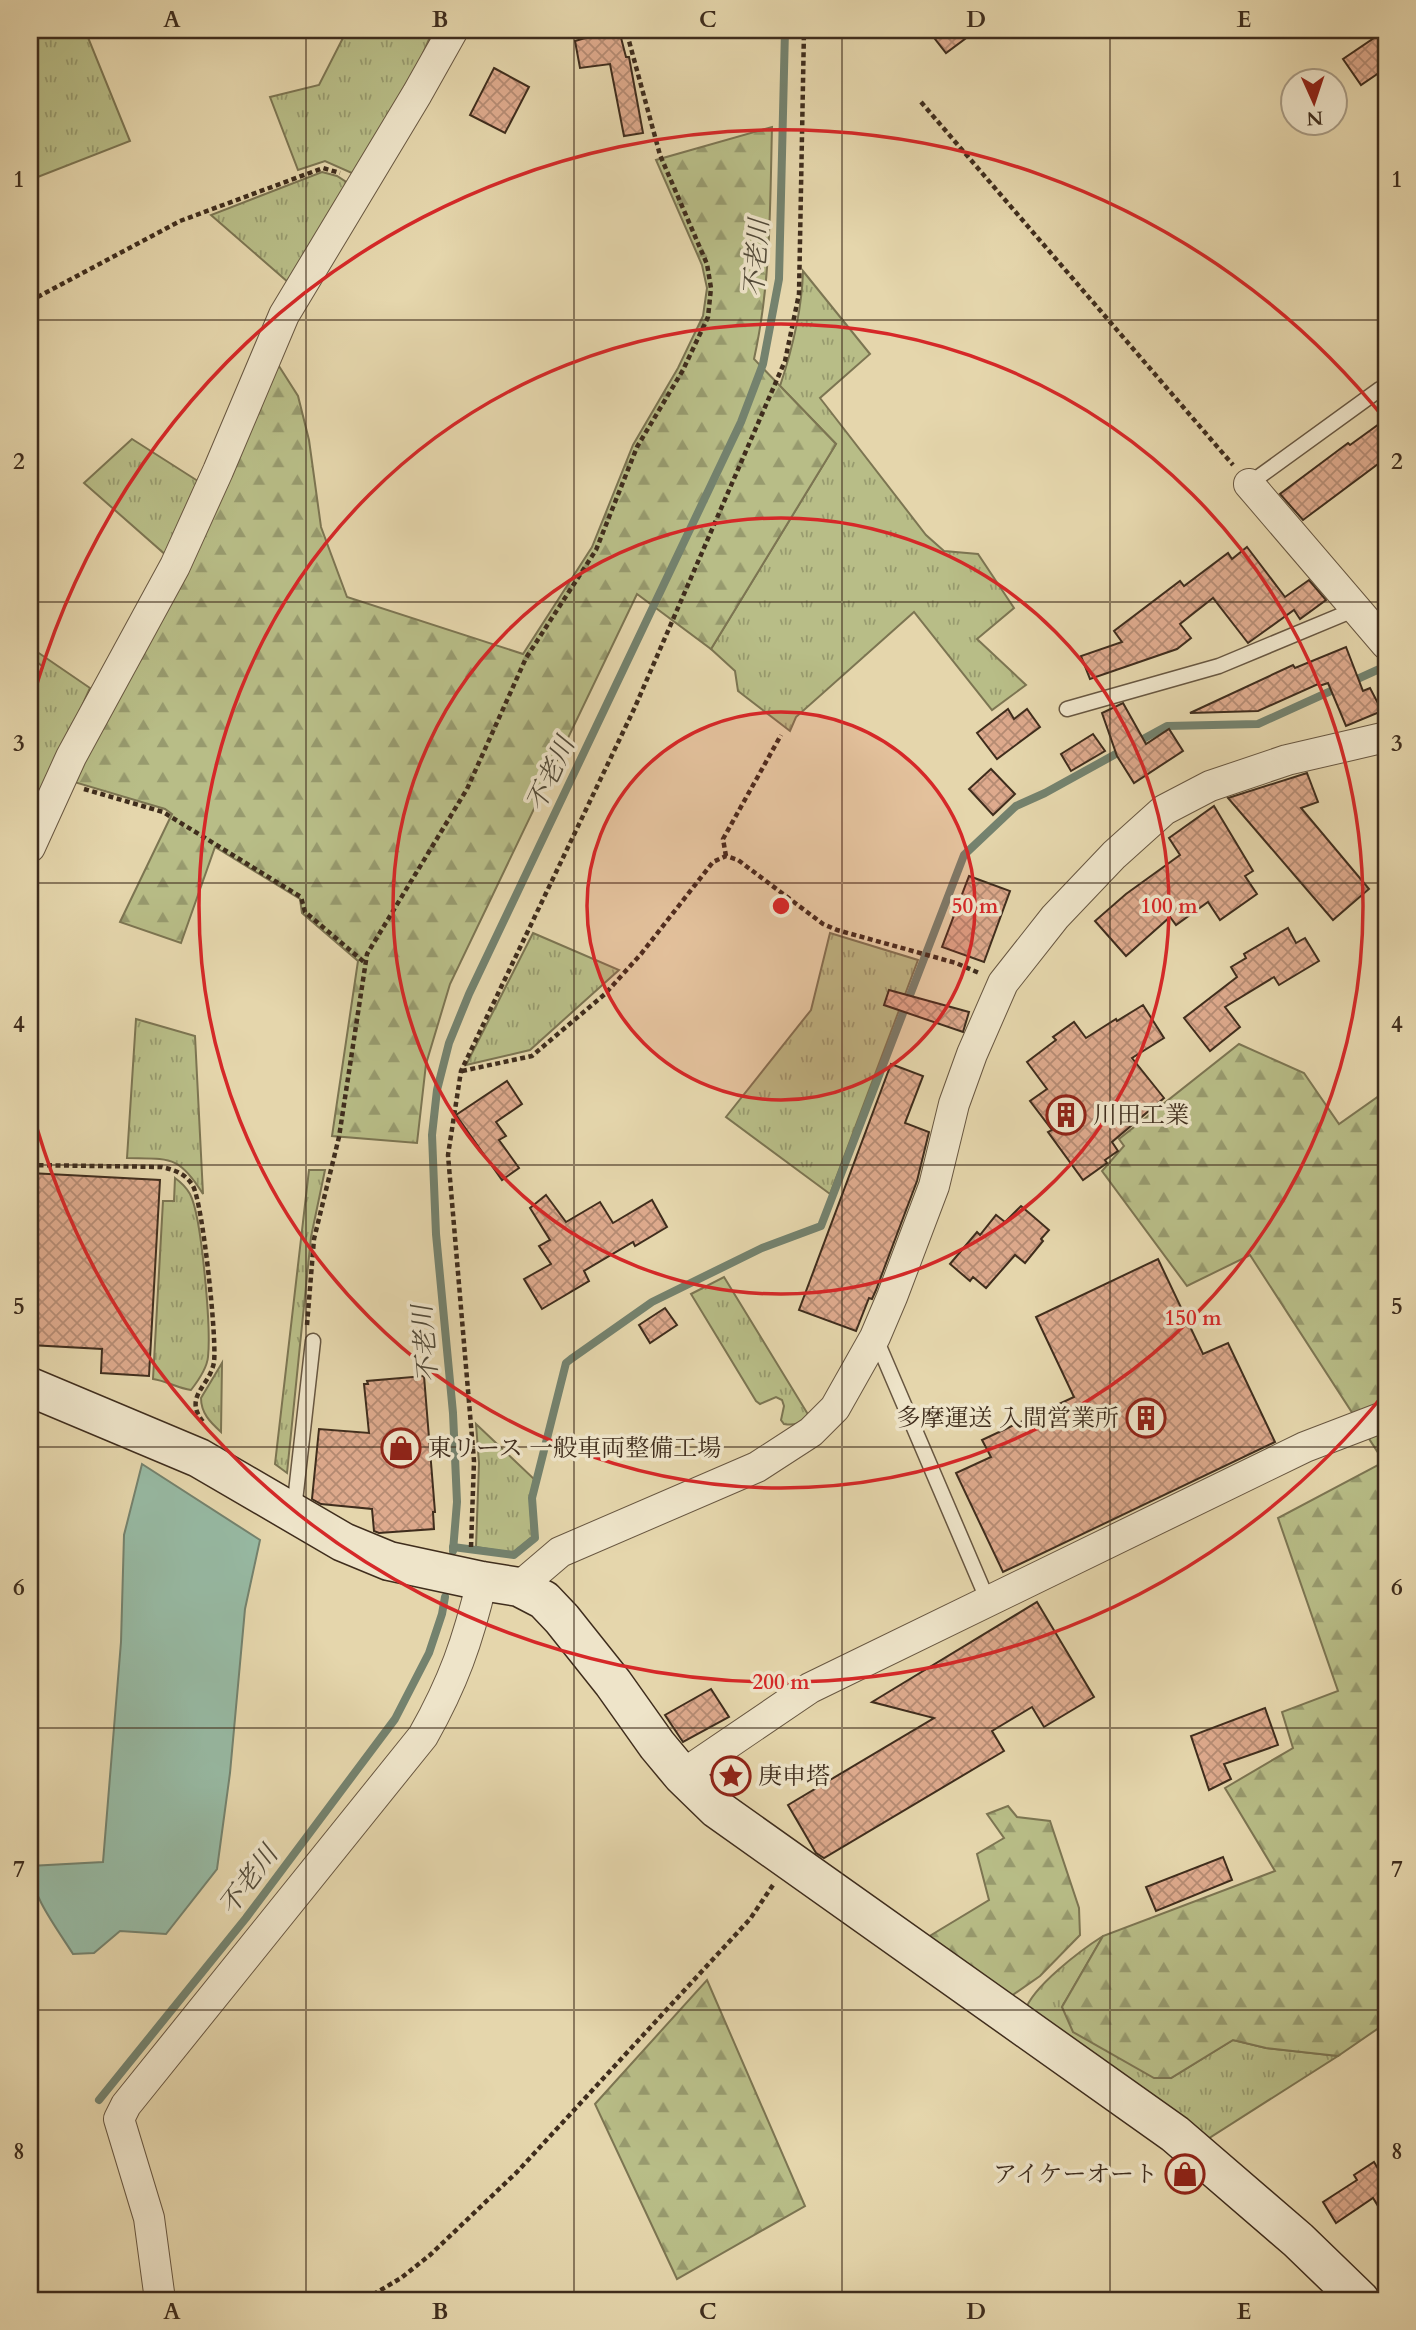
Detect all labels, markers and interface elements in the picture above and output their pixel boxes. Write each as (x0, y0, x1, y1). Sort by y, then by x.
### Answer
text: A (163, 4, 181, 35)
text: B (432, 4, 448, 35)
text: C (699, 4, 717, 35)
text: D (966, 4, 986, 35)
text: E (1237, 4, 1251, 35)
north arrow (1280, 66, 1350, 136)
text: N (1305, 105, 1324, 131)
text: 1 (13, 164, 25, 195)
text: 1 (1391, 164, 1403, 195)
water label: 不老川 (736, 215, 777, 298)
text: 2 (13, 446, 25, 477)
text: 2 (1391, 446, 1403, 477)
text: 3 (13, 728, 25, 759)
text: 3 (1391, 728, 1403, 759)
water label: 不老川 (518, 729, 584, 817)
text: 50 m (952, 892, 999, 921)
text: 100 m (1140, 892, 1198, 921)
centre of rings (769, 894, 793, 918)
text: 4 (13, 1009, 25, 1040)
text: 4 (1391, 1009, 1403, 1040)
building icon: 川田工業 (1045, 1094, 1087, 1136)
place label: 川田工業 (1093, 1099, 1189, 1132)
text: 5 (13, 1291, 25, 1322)
text: 5 (1391, 1291, 1403, 1322)
water label: 不老川 (404, 1301, 446, 1384)
text: 150 m (1164, 1304, 1222, 1333)
building icon: 多摩運送 入間営業所 (1125, 1397, 1167, 1439)
place label: 多摩運送 入間営業所 (897, 1402, 1119, 1435)
shop icon: 東リース 一般車両整備工場 (380, 1427, 422, 1469)
place label: 東リース 一般車両整備工場 (428, 1432, 721, 1465)
text: 6 (13, 1572, 25, 1603)
text: 6 (1391, 1572, 1403, 1603)
text: 200 m (752, 1668, 810, 1697)
place icon: 庚申塔 (710, 1755, 752, 1797)
place label: 庚申塔 (758, 1760, 830, 1793)
water label: 不老川 (211, 1836, 288, 1922)
text: 7 (13, 1854, 25, 1885)
text: 7 (1391, 1854, 1403, 1885)
text: 8 (13, 2136, 25, 2167)
text: 8 (1391, 2136, 1403, 2167)
shop icon: アイケーオート (1164, 2153, 1206, 2195)
place label: アイケーオート (993, 2158, 1158, 2191)
text: A (163, 2296, 181, 2327)
text: B (432, 2296, 448, 2327)
text: C (699, 2296, 717, 2327)
text: D (966, 2296, 986, 2327)
text: E (1237, 2296, 1251, 2327)

